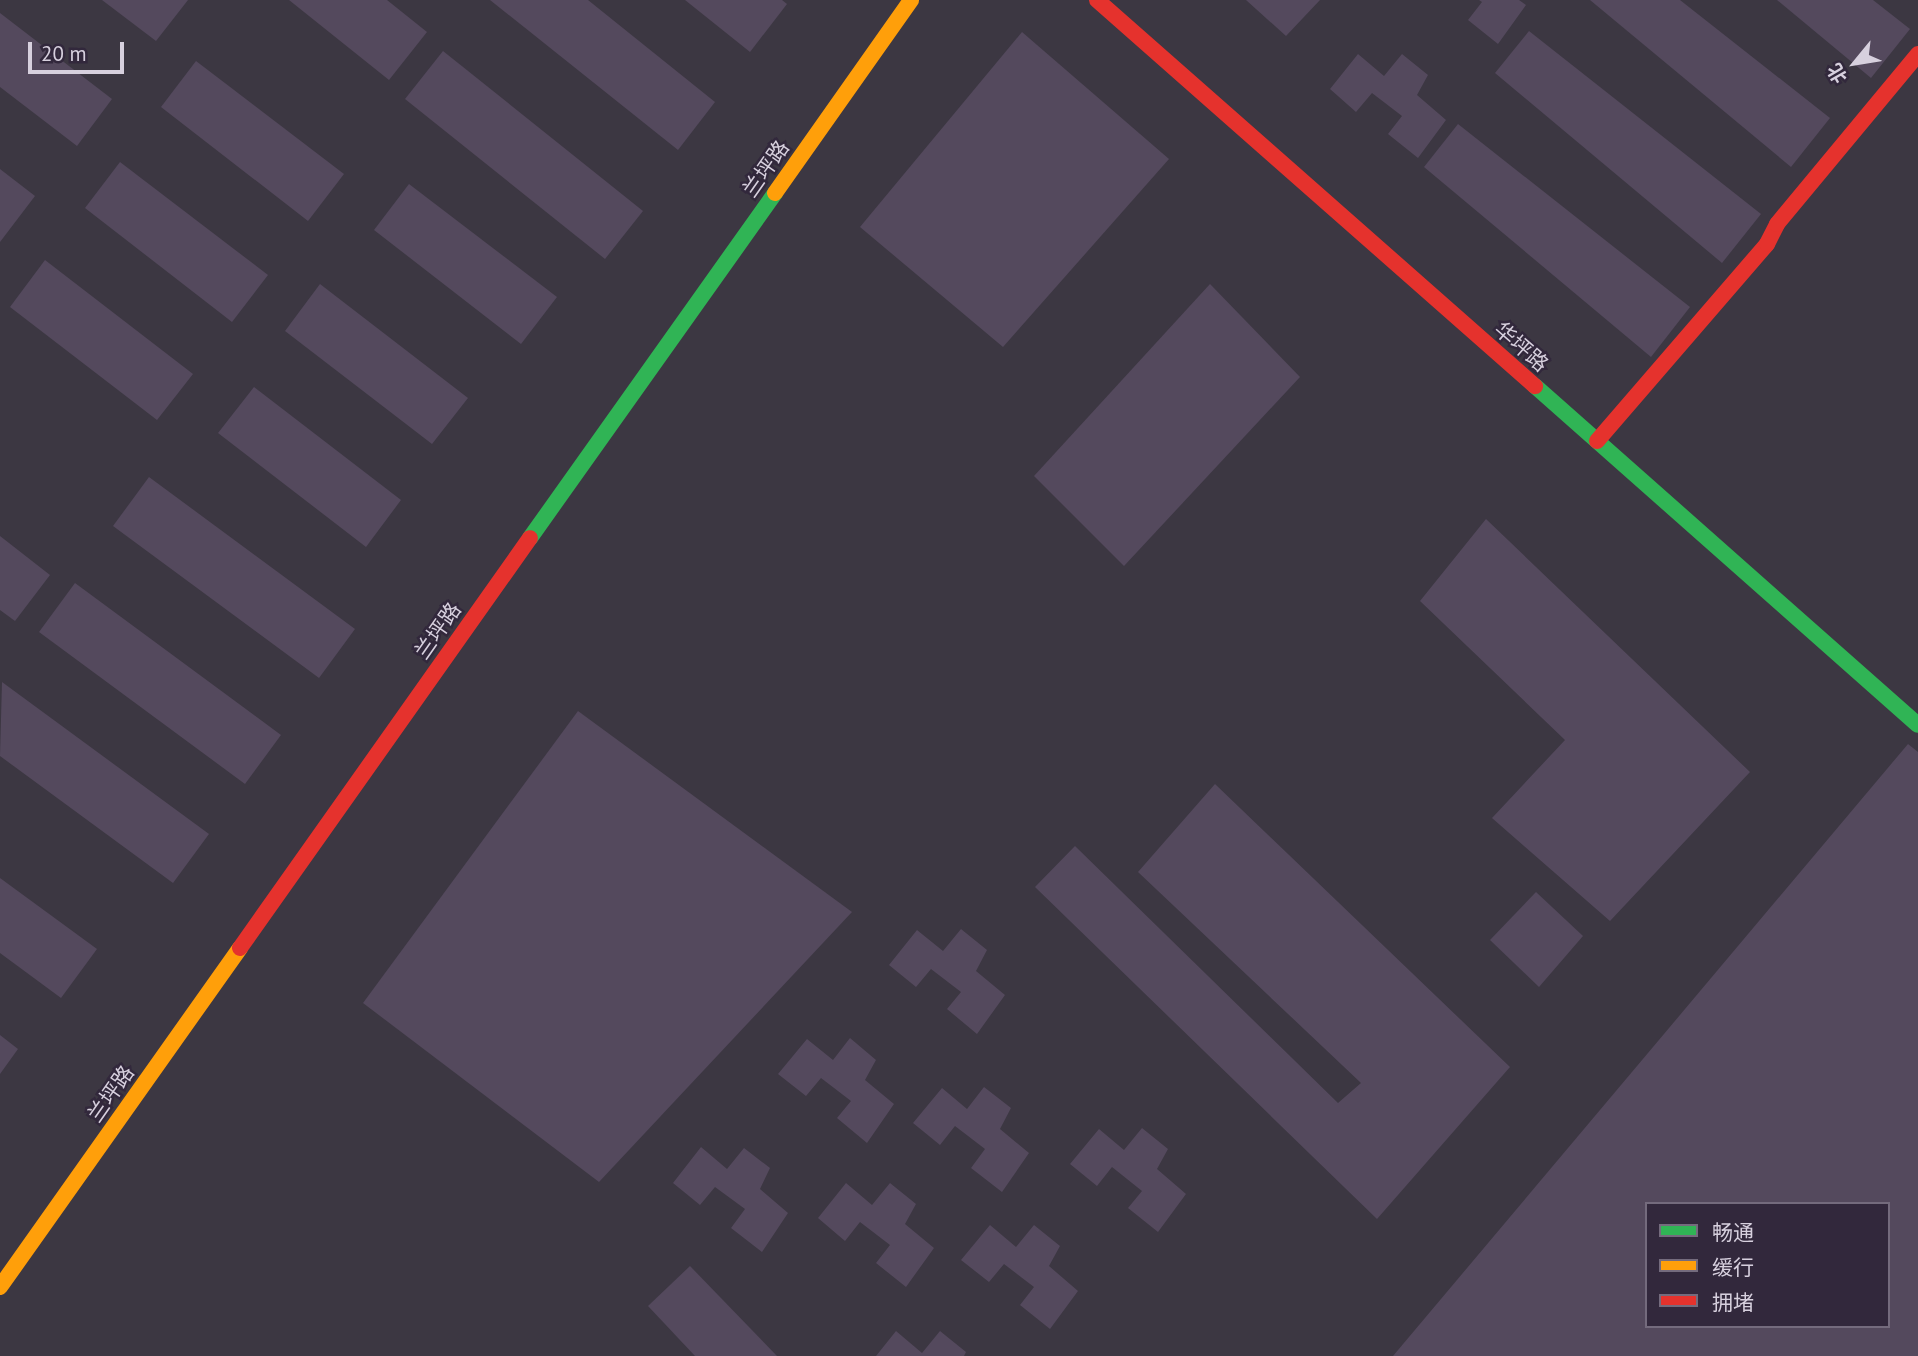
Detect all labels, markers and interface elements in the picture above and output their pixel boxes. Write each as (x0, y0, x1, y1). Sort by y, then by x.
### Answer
scale bar (32, 28, 128, 72)
north arrow (1820, 28, 1890, 98)
text: 20 m (41, 40, 87, 67)
text: 北 (1822, 59, 1852, 88)
street label: 兰坪路 (738, 136, 794, 202)
street label: 华坪路 (1489, 317, 1553, 377)
street label: 兰坪路 (410, 598, 466, 664)
street label: 兰坪路 (83, 1061, 139, 1127)
legend (1645, 1202, 1890, 1328)
text: 畅通 (1712, 1219, 1754, 1246)
text: 缓行 (1712, 1254, 1754, 1281)
text: 拥堵 (1712, 1289, 1754, 1316)

